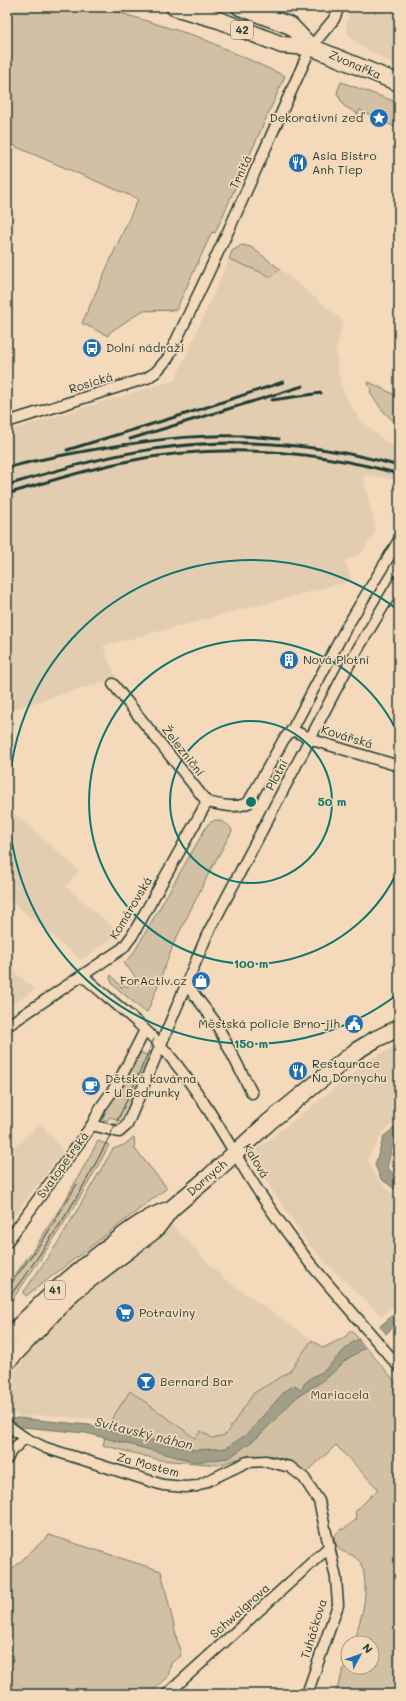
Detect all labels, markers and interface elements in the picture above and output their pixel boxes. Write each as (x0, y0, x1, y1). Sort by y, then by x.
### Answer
road number: 42 (231, 21, 253, 39)
street label: Zvonařka (327, 46, 384, 82)
place icon: Dekorativní zeď (368, 107, 390, 129)
place label: Dekorativní zeď (269, 109, 366, 125)
place label: Asia Bistro Anh Tiep (312, 147, 377, 177)
street label: Trnitá (225, 152, 255, 191)
restaurant icon: Asia Bistro Anh Tiep (287, 152, 309, 174)
bus stop icon: Dolní nádraží (81, 337, 103, 359)
place label: Dolní nádraží (106, 339, 185, 355)
street label: Rosická (67, 368, 115, 396)
building icon: Nová Plotní (278, 649, 300, 671)
place label: Nová Plotní (303, 651, 370, 667)
street label: Kovářská (319, 721, 375, 752)
street label: Železniční (159, 722, 209, 779)
street label: Plotní (261, 756, 291, 793)
text: 50 m (318, 793, 346, 809)
centre of rings (244, 795, 258, 809)
street label: Komárovská (105, 873, 155, 942)
text: 100 m (234, 955, 268, 971)
shop icon: ForActiv.cz (190, 970, 212, 992)
place label: ForActiv.cz (120, 972, 187, 988)
public building icon: Městská policie Brno-jih (343, 1013, 365, 1035)
place label: Městská policie Brno-jih (198, 1015, 340, 1031)
text: 150 m (234, 1035, 268, 1051)
place label: Restaurace Na Dornychu (312, 1055, 387, 1085)
restaurant icon: Restaurace Na Dornychu (287, 1060, 309, 1082)
place label: Dětská kavárna - U Bedrunky (105, 1070, 197, 1100)
cafe icon: Dětská kavárna - U Bedrunky (80, 1075, 102, 1097)
street label: Svatopetrská (33, 1128, 92, 1201)
street label: Kalová (240, 1140, 274, 1181)
street label: Dornych (183, 1155, 230, 1199)
road number: 41 (45, 1281, 65, 1299)
supermarket icon: Potraviny (114, 1302, 136, 1324)
place label: Potraviny (139, 1304, 195, 1320)
bar icon: Bernard Bar (135, 1371, 157, 1393)
place label: Bernard Bar (160, 1373, 233, 1389)
park label: Mariacela (310, 1386, 370, 1402)
water label: Svitavský náhon (93, 1412, 195, 1453)
street label: Za Mostem (115, 1448, 181, 1480)
street label: Schwaigrova (206, 1579, 273, 1641)
street label: Tuháčkova (296, 1597, 330, 1661)
north arrow (340, 1635, 380, 1675)
text: N (360, 1640, 376, 1656)

